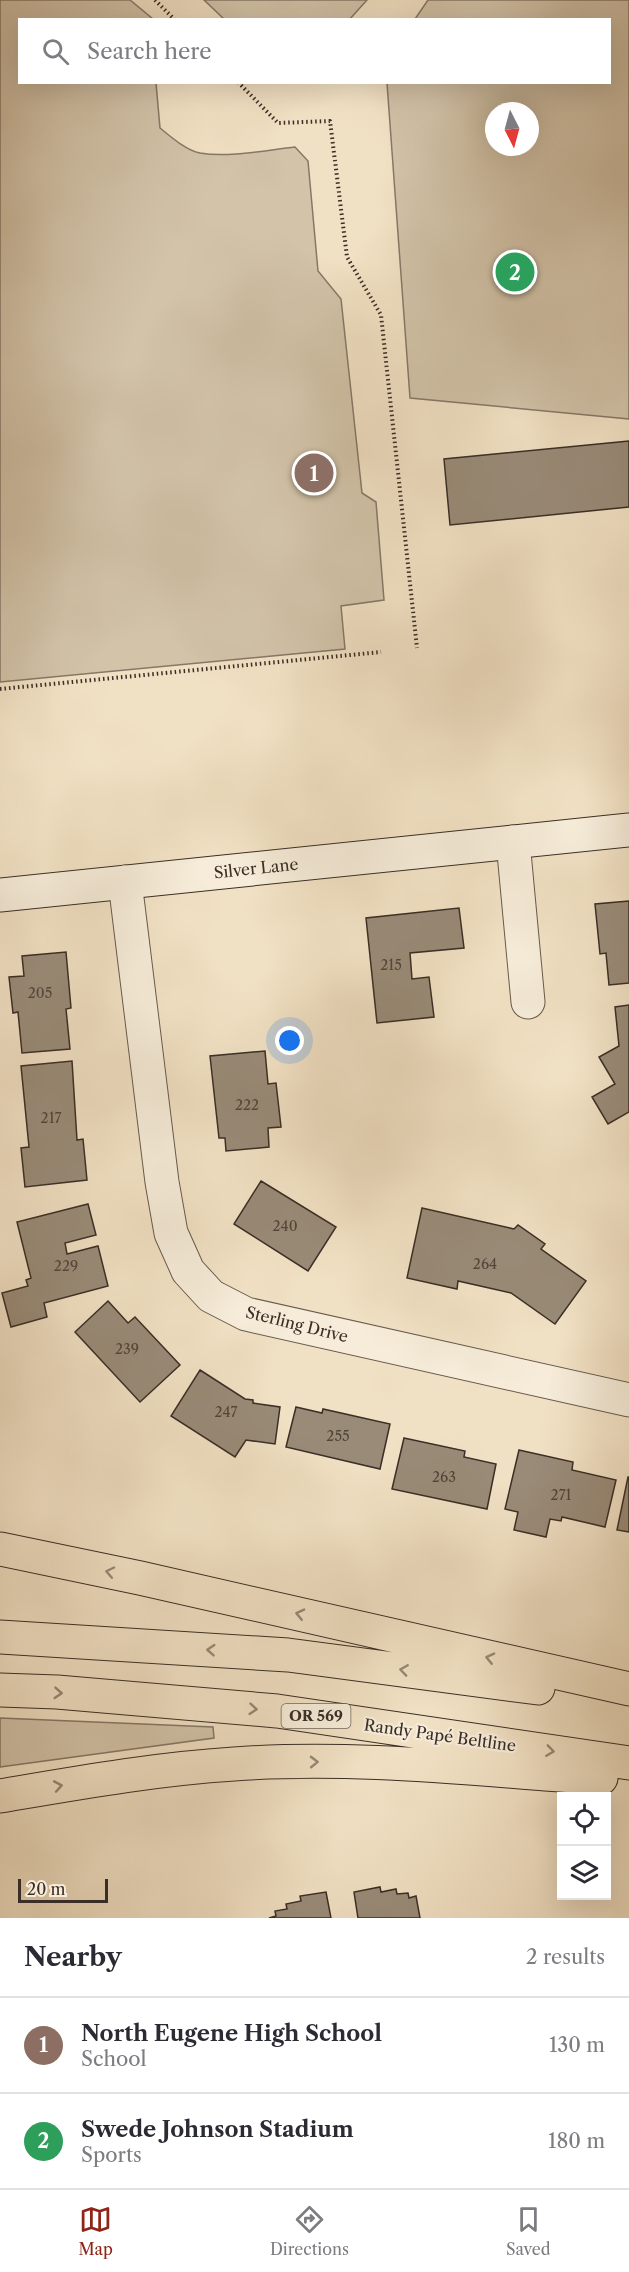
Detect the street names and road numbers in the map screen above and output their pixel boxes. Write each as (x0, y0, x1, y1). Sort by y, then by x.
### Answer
street label: Silver Lane (213, 854, 299, 882)
street label: Sterling Drive (244, 1302, 350, 1346)
road number: OR 569 (282, 1704, 350, 1728)
street label: Randy Papé Beltline (363, 1714, 517, 1756)

